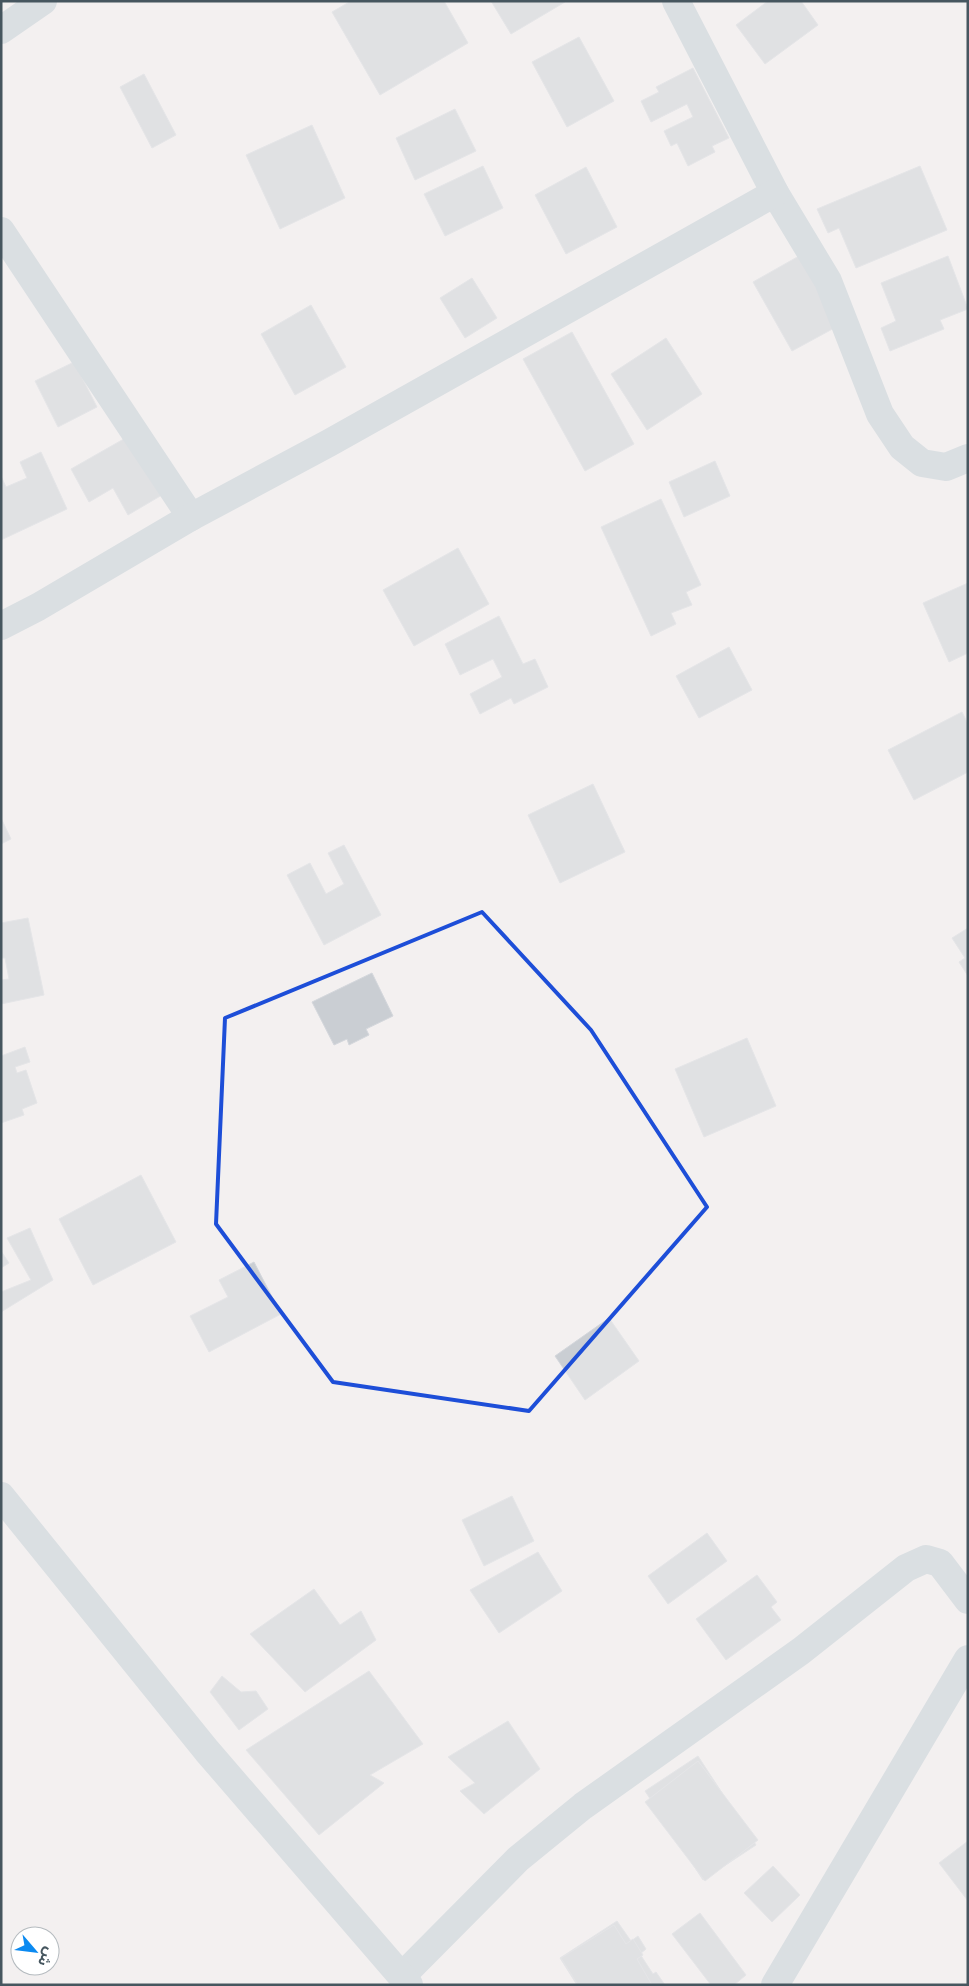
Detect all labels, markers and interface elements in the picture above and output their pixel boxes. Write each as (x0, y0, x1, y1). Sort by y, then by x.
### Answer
north arrow (10, 1926, 60, 1976)
text: ش (32, 1943, 59, 1970)

